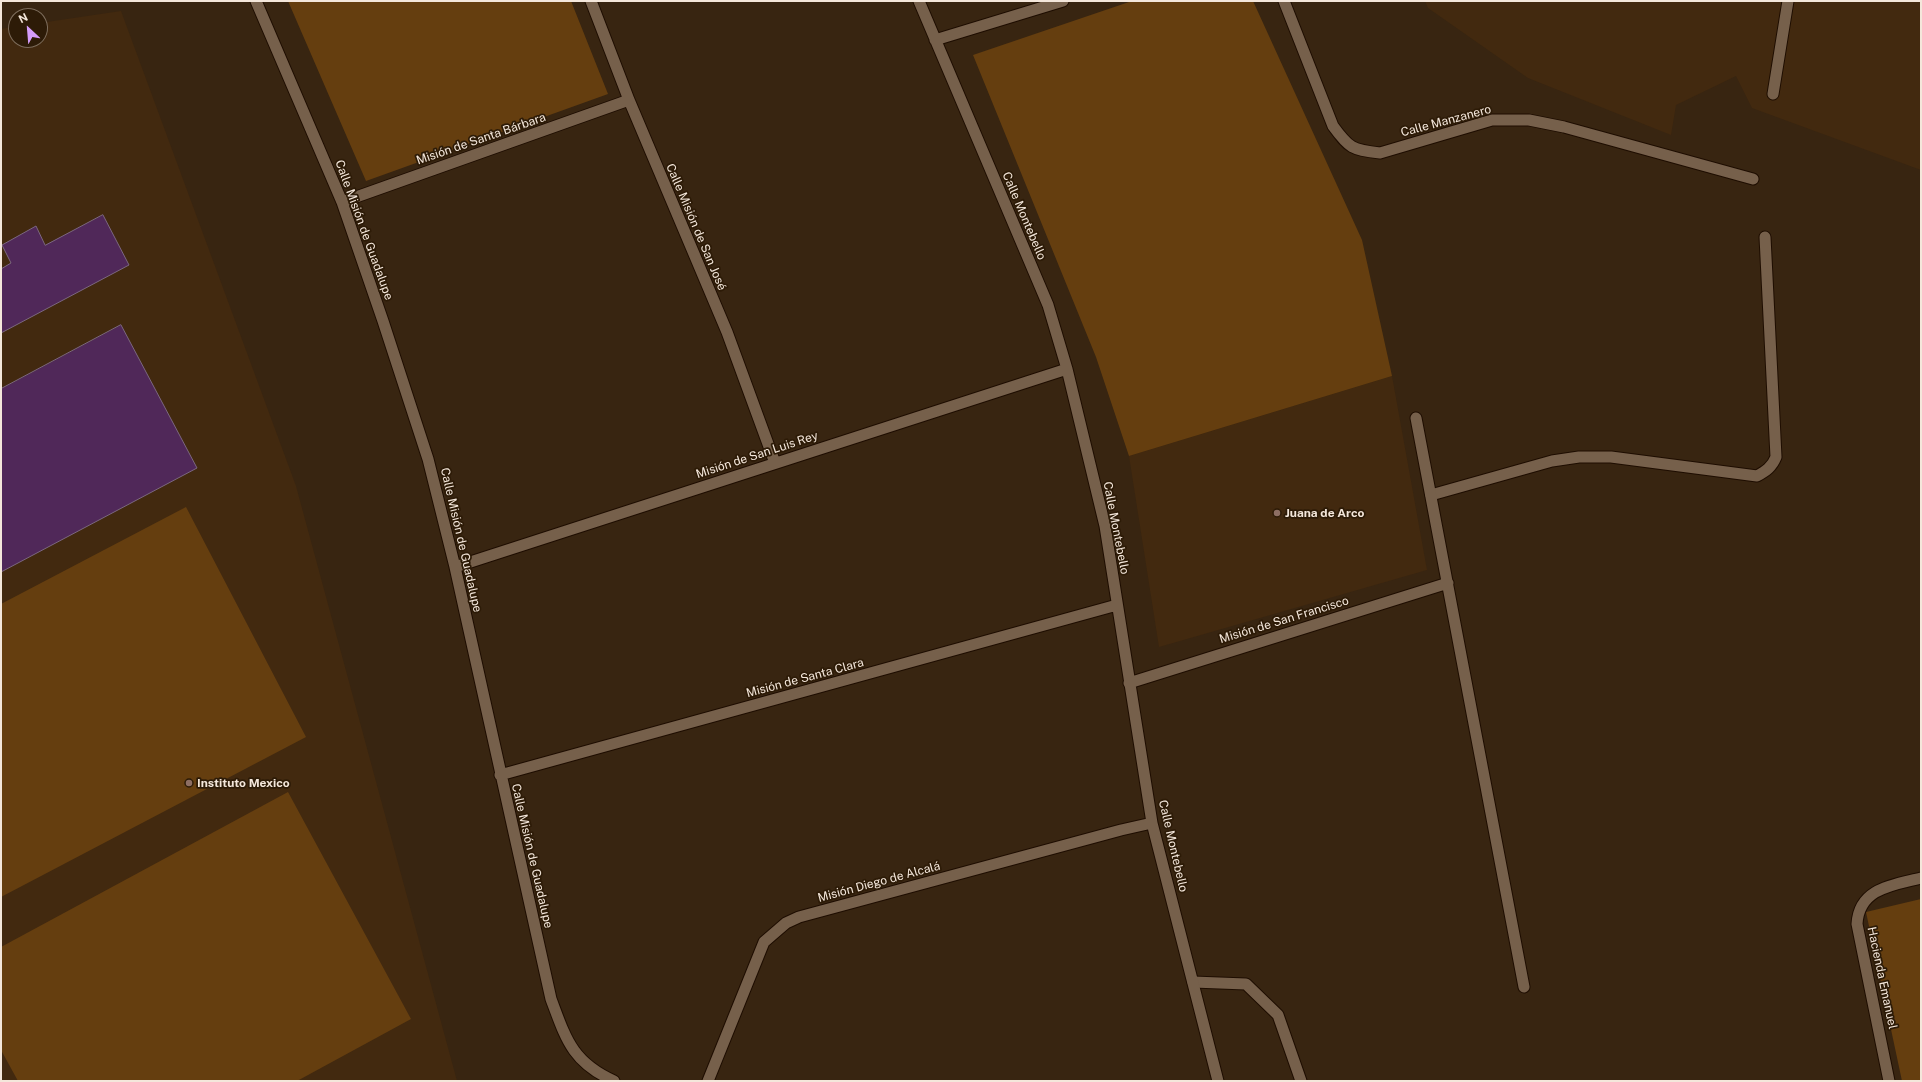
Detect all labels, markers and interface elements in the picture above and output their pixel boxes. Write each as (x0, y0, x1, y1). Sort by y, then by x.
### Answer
north arrow (8, 8, 48, 48)
text: N (17, 11, 30, 25)
street label: Calle Manzanero (1399, 102, 1493, 140)
street label: Misión de Santa Bárbara (414, 110, 548, 168)
street label: Calle Misión de Guadalupe (332, 158, 396, 302)
street label: Calle Misión de San José (663, 161, 729, 293)
street label: Calle Montebello (999, 170, 1049, 262)
street label: Misión de San Luis Rey (694, 428, 820, 482)
street label: Calle Misión de Guadalupe (437, 466, 485, 614)
street label: Calle Montebello (1100, 480, 1132, 576)
place label: Juana de Arco (1285, 506, 1364, 520)
marker: Juana de Arco (1272, 508, 1282, 518)
street label: Misión de San Francisco (1218, 593, 1350, 647)
street label: Misión de Santa Clara (745, 655, 865, 701)
place label: Instituto Mexico (197, 776, 290, 790)
marker: Instituto Mexico (184, 778, 194, 788)
street label: Calle Misión de Guadalupe (508, 782, 556, 930)
street label: Calle Montebello (1155, 799, 1191, 893)
street label: Misión Diego de Alcalá (816, 859, 942, 905)
street label: Hacienda Emanuel (1864, 926, 1900, 1030)

